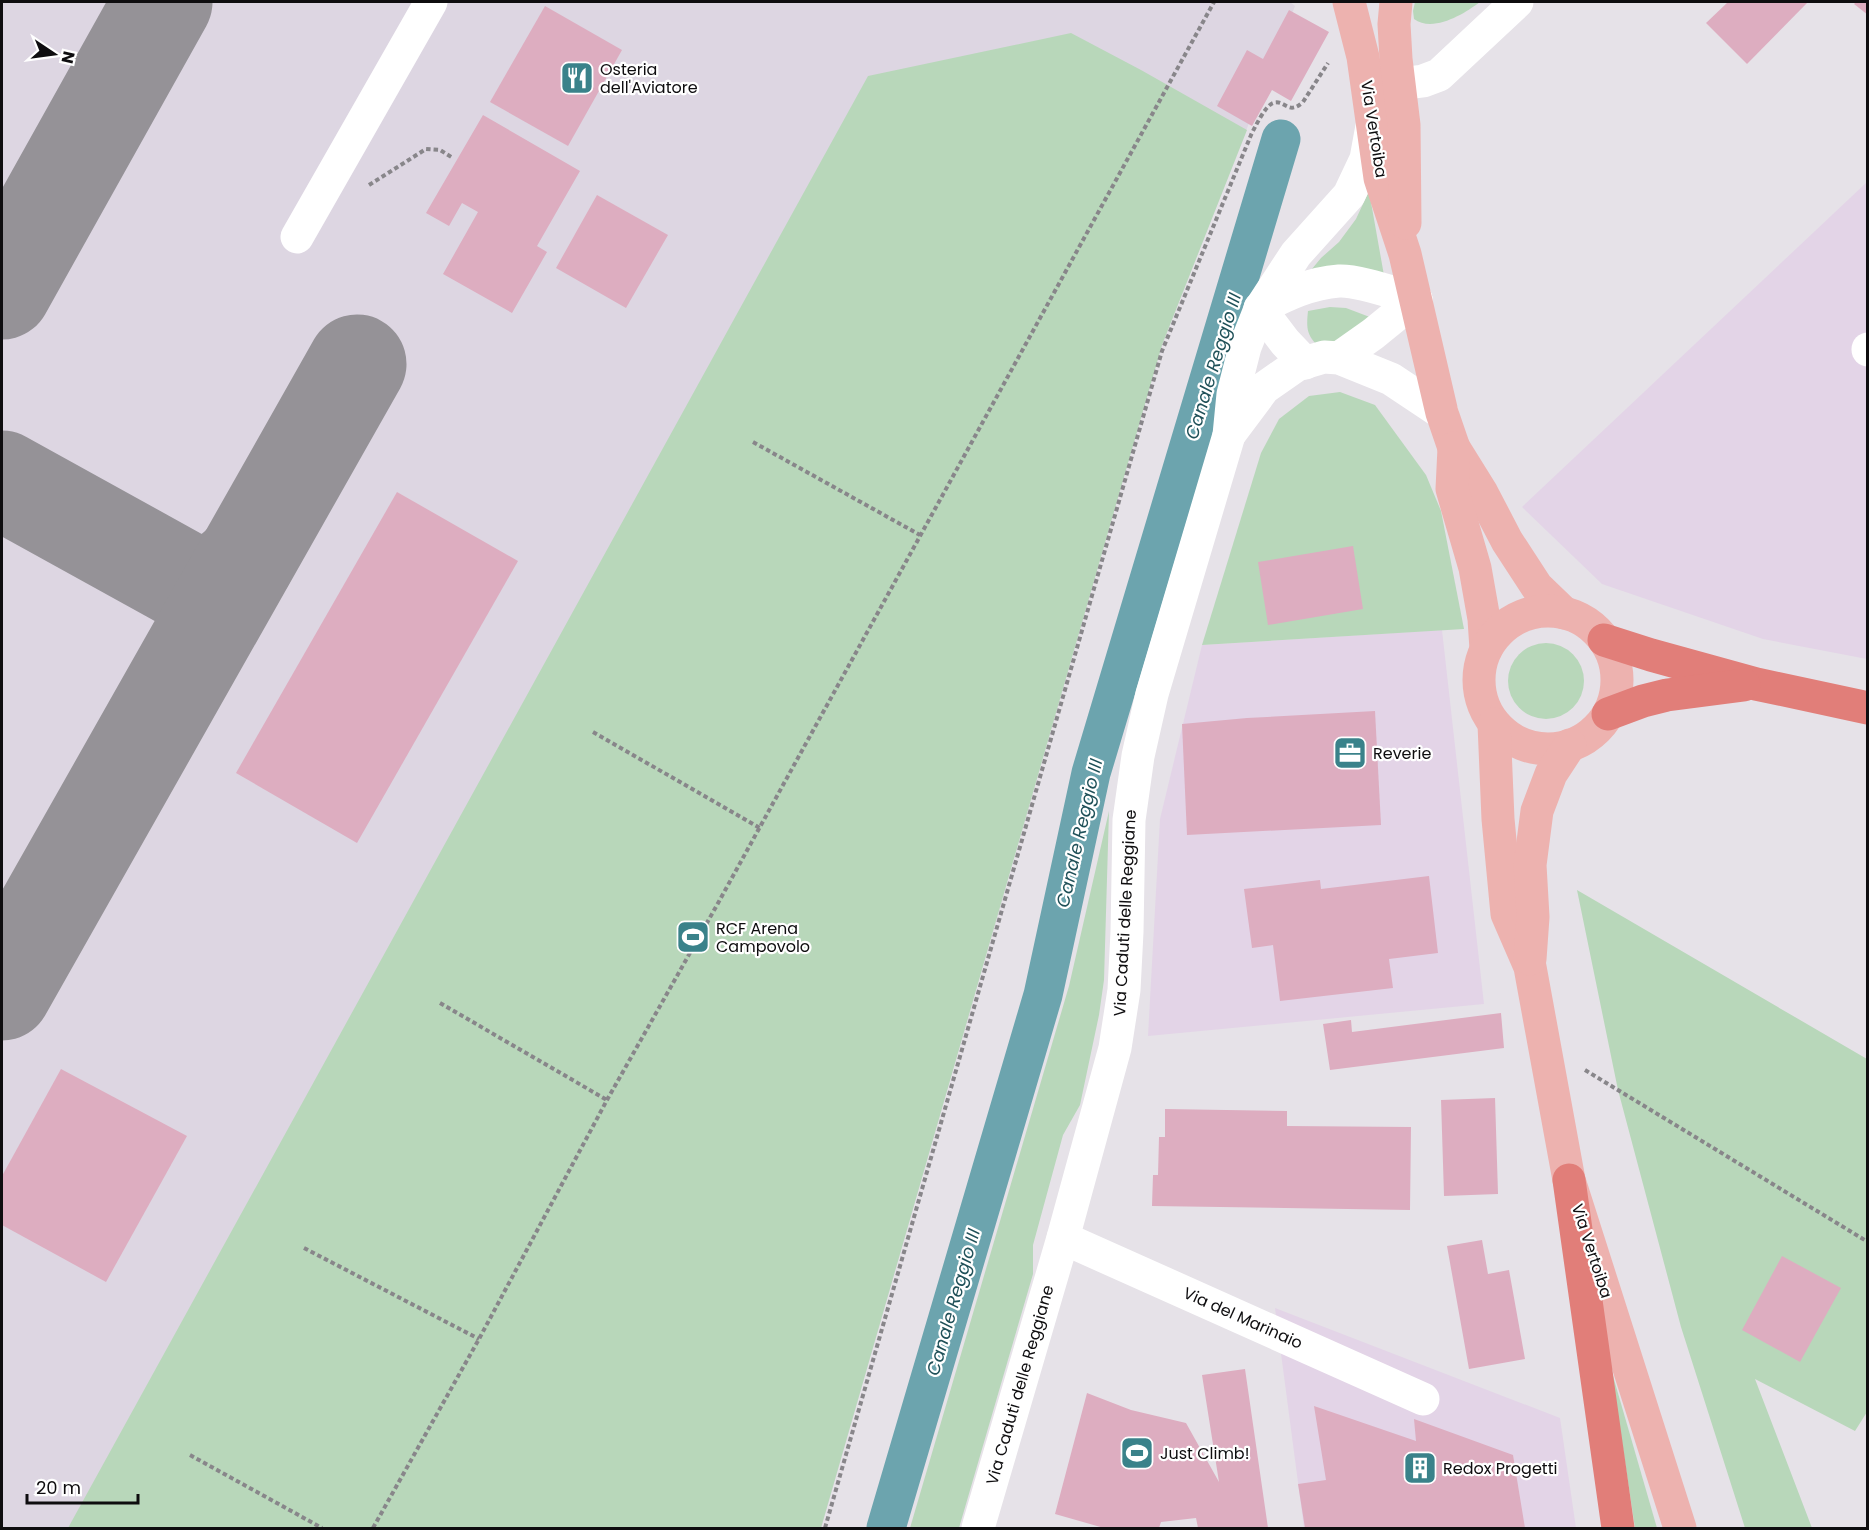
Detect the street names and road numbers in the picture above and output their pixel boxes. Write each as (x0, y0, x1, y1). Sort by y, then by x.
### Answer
street label: Via Vertoiba (1355, 79, 1393, 179)
street label: Via Caduti delle Reggiane (1108, 809, 1142, 1017)
street label: Via Vertoiba (1566, 1201, 1618, 1301)
street label: Via del Marinaio (1180, 1281, 1306, 1355)
street label: Via Caduti delle Reggiane (980, 1282, 1060, 1488)

